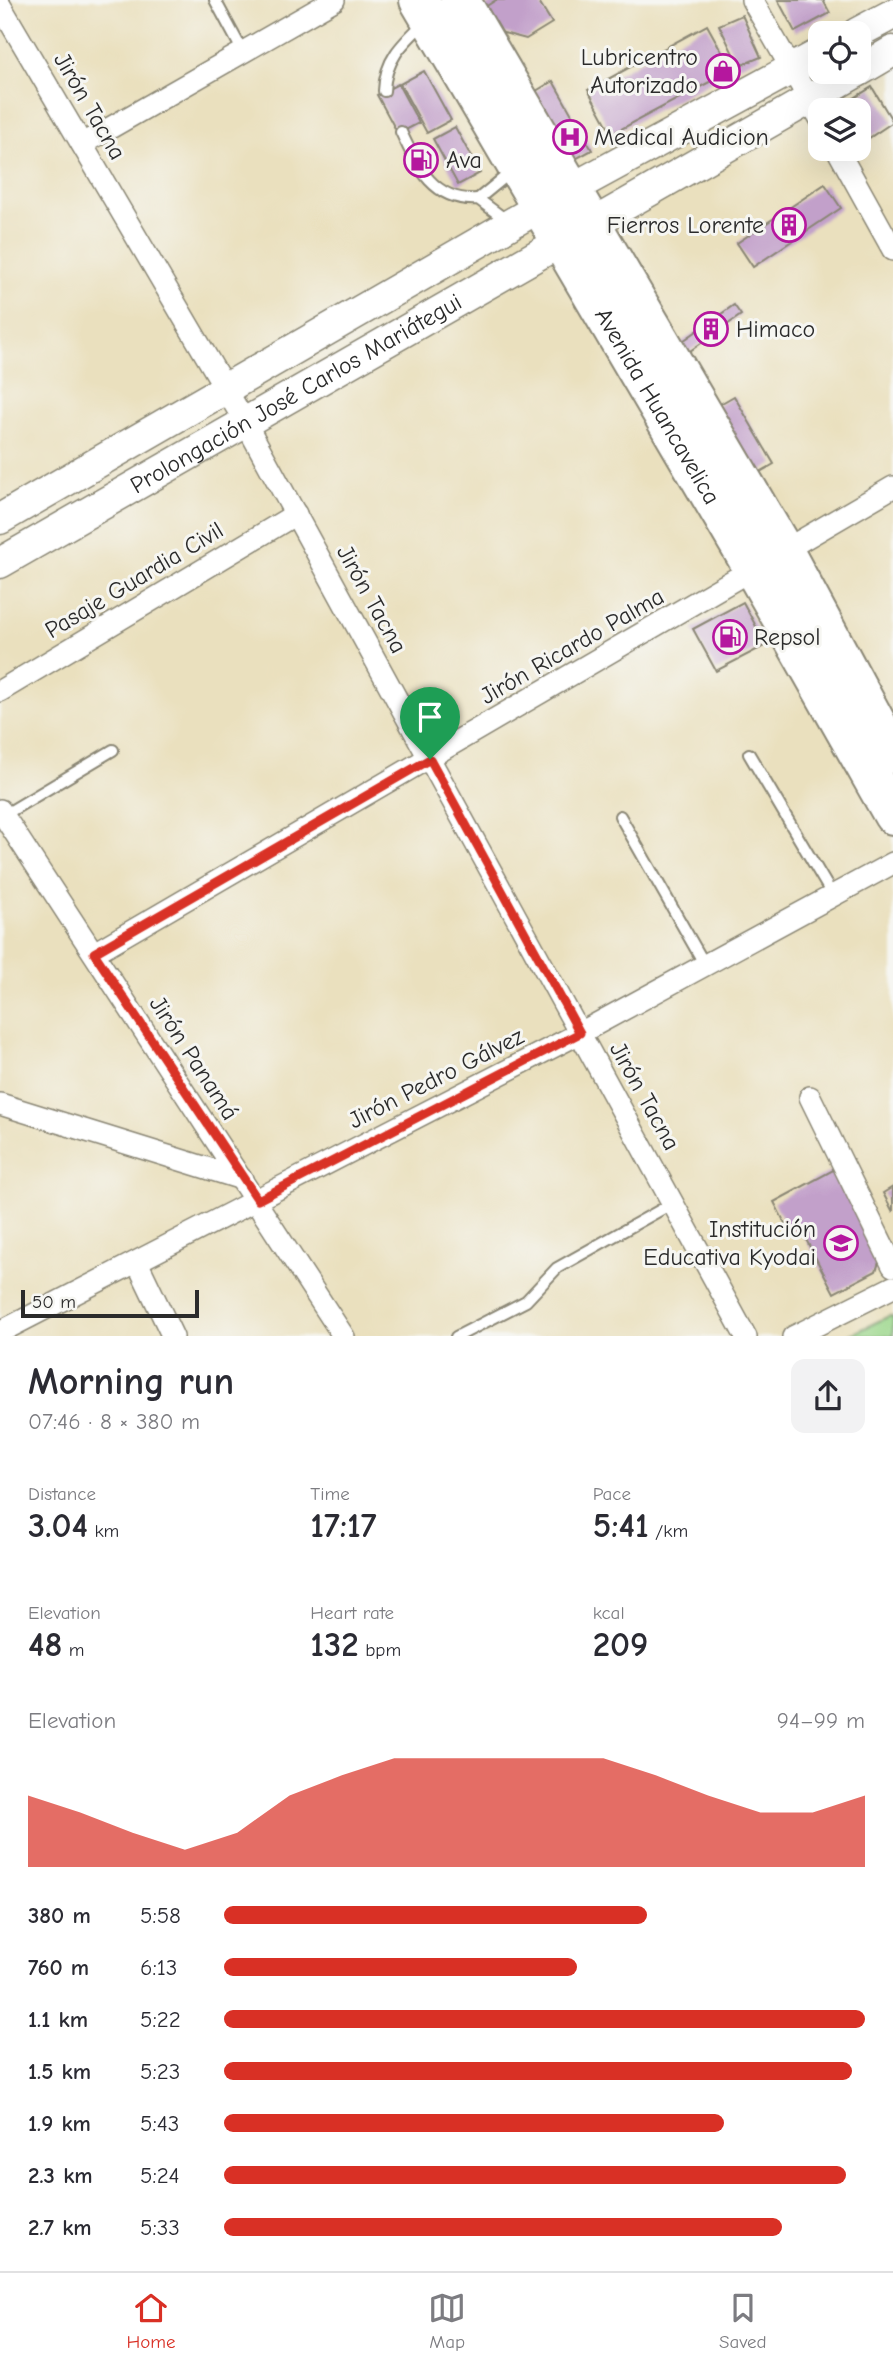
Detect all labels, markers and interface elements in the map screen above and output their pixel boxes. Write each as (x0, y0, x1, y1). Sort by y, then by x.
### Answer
map controls (808, 21, 871, 161)
button: locate (808, 21, 871, 84)
place label: Lubricentro Autorizado (581, 43, 698, 99)
street label: Jirón Tacna (48, 47, 132, 165)
shop icon: Lubricentro Autorizado (704, 52, 742, 90)
button: layers (808, 98, 871, 161)
hospital icon: Medical Audicion (551, 118, 589, 156)
place label: Medical Audicion (594, 123, 769, 151)
fuel station icon: Ava (402, 141, 440, 179)
place label: Ava (446, 146, 482, 174)
building icon: Fierros Lorente (770, 206, 808, 244)
place label: Fierros Lorente (607, 211, 764, 239)
street label: Prolongación José Carlos Mariátegui (125, 288, 466, 499)
street label: Avenida Huancavelica (589, 303, 726, 509)
building icon: Himaco (692, 310, 730, 348)
place label: Himaco (736, 315, 815, 343)
street label: Pasaje Guardia Civil (40, 516, 228, 644)
street label: Jirón Tacna (331, 540, 413, 658)
street label: Jirón Ricardo Palma (475, 582, 669, 710)
fuel station icon: Repsol (711, 618, 749, 656)
place label: Repsol (754, 623, 820, 651)
pin (400, 687, 460, 759)
icon: arrive (411, 698, 449, 736)
street label: Jirón Panamá (144, 991, 244, 1125)
street label: Jirón Pedro Gálvez (344, 1021, 529, 1134)
street label: Jirón Tacna (604, 1037, 686, 1155)
place label: Institución Educativa Kyodai (643, 1215, 816, 1271)
school or university icon: Institución Educativa Kyodai (822, 1224, 860, 1262)
scale bar (21, 1288, 200, 1319)
text: 50 m (32, 1291, 76, 1313)
button: share (791, 1359, 865, 1433)
text: Morning run (28, 1360, 234, 1404)
text: 07:46 · 8 × 380 m (28, 1408, 200, 1435)
text: Distance (28, 1483, 96, 1505)
text: Time (310, 1483, 350, 1505)
text: Pace (593, 1483, 631, 1505)
text: 3.04 (28, 1505, 88, 1546)
text: 17:17 (310, 1505, 377, 1546)
text: 5:41 (593, 1505, 649, 1546)
text: km (88, 1520, 119, 1542)
text: /km (649, 1520, 688, 1542)
text: Elevation (28, 1602, 101, 1624)
text: Heart rate (310, 1602, 394, 1624)
text: kcal (593, 1602, 625, 1624)
text: 48 (28, 1624, 62, 1665)
text: 132 (310, 1624, 359, 1665)
text: 209 (593, 1624, 648, 1665)
text: m (62, 1639, 84, 1661)
text: bpm (359, 1639, 401, 1661)
text: Elevation (28, 1707, 116, 1734)
text: 94–99 m (777, 1707, 865, 1734)
text: 380 m (28, 1902, 91, 1929)
text: 5:58 (140, 1902, 181, 1929)
text: 760 m (28, 1954, 89, 1981)
text: 6:13 (140, 1954, 177, 1981)
text: 1.1 km (28, 2006, 88, 2033)
text: 5:22 (140, 2006, 181, 2033)
text: 1.5 km (28, 2058, 91, 2085)
text: 5:23 (140, 2058, 180, 2085)
text: 1.9 km (28, 2110, 91, 2137)
text: 5:43 (140, 2110, 179, 2137)
text: 2.3 km (28, 2162, 93, 2189)
text: 5:24 (140, 2162, 180, 2189)
text: 2.7 km (28, 2214, 92, 2241)
text: 5:33 (140, 2214, 180, 2241)
tab: Home (126, 2289, 175, 2353)
tab: Map (428, 2289, 466, 2353)
tab: Saved (719, 2289, 767, 2353)

